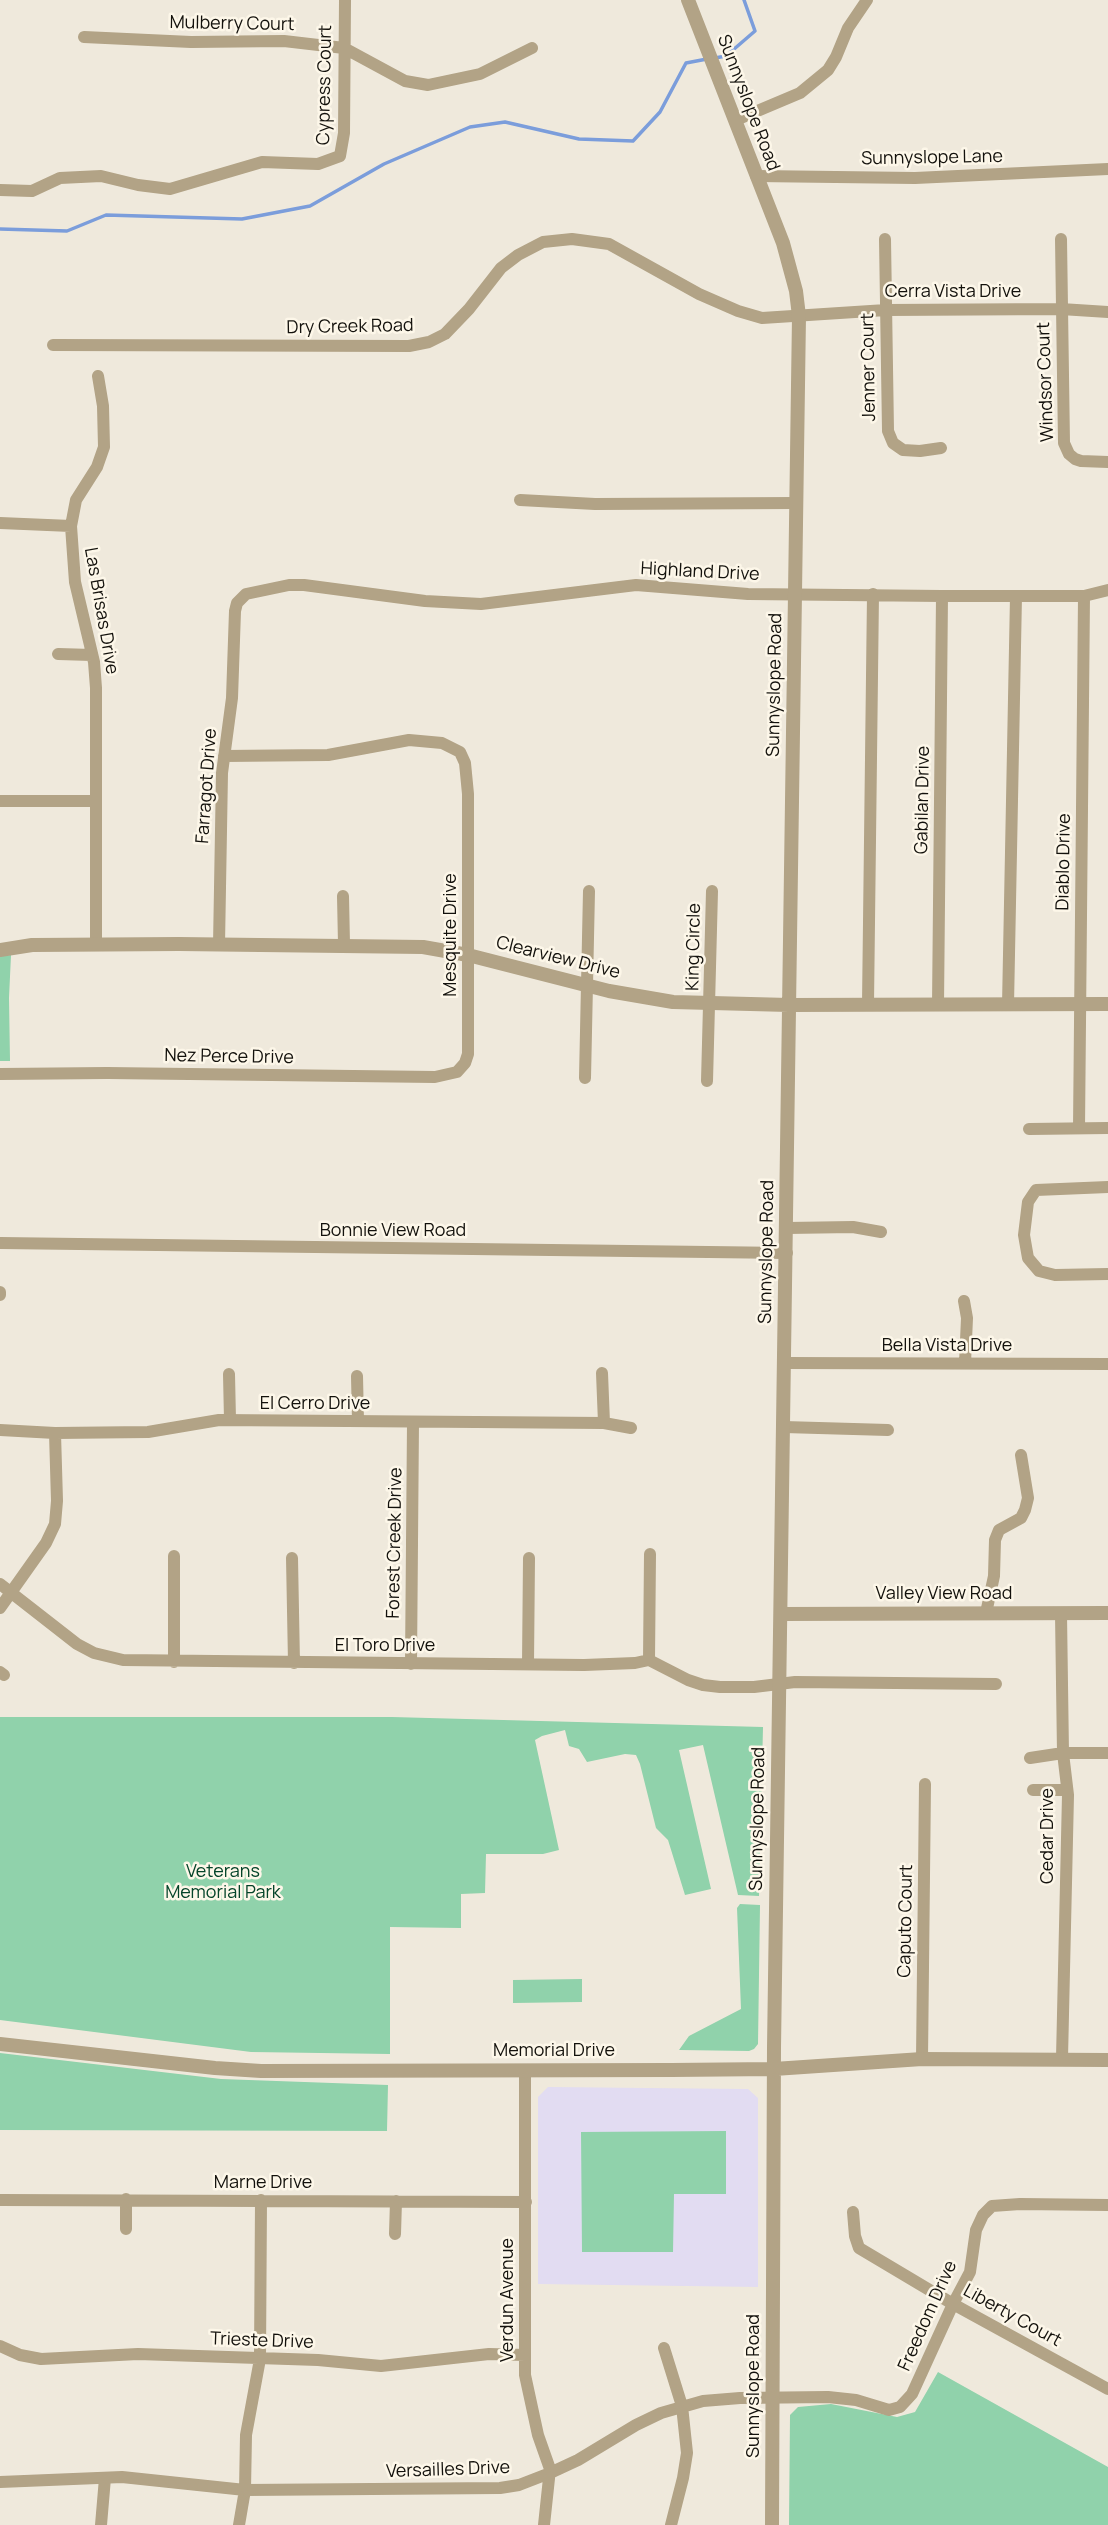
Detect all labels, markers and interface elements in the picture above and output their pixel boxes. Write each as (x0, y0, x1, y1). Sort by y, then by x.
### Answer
street label: Mulberry Court (169, 12, 295, 36)
street label: Cypress Court (313, 25, 337, 145)
street label: Sunnyslope Road (712, 32, 784, 174)
street label: Sunnyslope Lane (861, 146, 1003, 170)
street label: Cerra Vista Drive (885, 281, 1021, 303)
street label: Jenner Court (857, 313, 881, 421)
street label: Dry Creek Road (286, 315, 414, 339)
street label: Windsor Court (1033, 322, 1059, 442)
street label: Las Brisas Drive (79, 546, 123, 676)
street label: Highland Drive (640, 558, 760, 586)
street label: Sunnyslope Road (763, 613, 787, 757)
street label: Farragot Drive (192, 728, 222, 844)
street label: Gabilan Drive (911, 746, 935, 854)
street label: Diablo Drive (1052, 813, 1076, 911)
street label: Mesquite Drive (440, 873, 462, 997)
street label: King Circle (682, 903, 706, 991)
street label: Clearview Drive (494, 932, 622, 984)
street label: Nez Perce Drive (164, 1045, 294, 1069)
street label: Sunnyslope Road (755, 1180, 779, 1324)
street label: Bonnie View Road (320, 1220, 466, 1242)
street label: Bella Vista Drive (882, 1335, 1012, 1357)
street label: El Cerro Drive (260, 1393, 370, 1415)
street label: Forest Creek Drive (383, 1467, 407, 1619)
street label: Valley View Road (876, 1583, 1012, 1605)
street label: El Toro Drive (335, 1635, 435, 1657)
street label: Sunnyslope Road (746, 1747, 770, 1891)
street label: Cedar Drive (1037, 1788, 1059, 1884)
park label: Veterans Memorial Park (165, 1861, 281, 1904)
street label: Caputo Court (894, 1864, 918, 1978)
street label: Memorial Drive (493, 2040, 615, 2062)
street label: Marne Drive (214, 2172, 312, 2194)
street label: Verdun Avenue (497, 2238, 519, 2362)
street label: Freedom Drive (894, 2257, 962, 2375)
street label: Liberty Court (959, 2280, 1065, 2352)
street label: Sunnyslope Road (743, 2314, 765, 2458)
street label: Trieste Drive (210, 2328, 314, 2354)
street label: Versailles Drive (386, 2457, 510, 2483)

